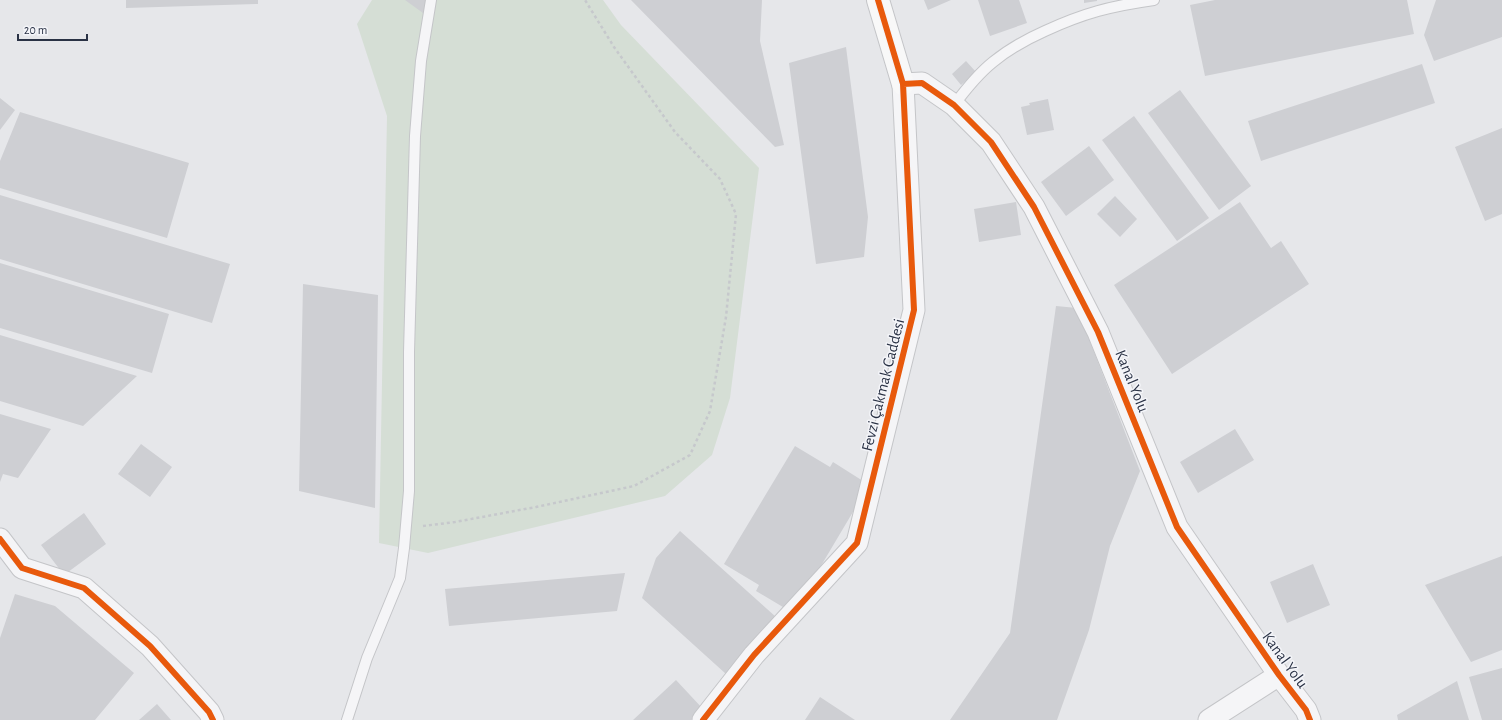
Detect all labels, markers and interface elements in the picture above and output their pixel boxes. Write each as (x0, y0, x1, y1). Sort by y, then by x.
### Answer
scale bar (18, 16, 87, 42)
text: 20 m (24, 24, 47, 36)
street label: Fevzi Çakmak Caddesi (859, 317, 907, 453)
street label: Kanal Yolu (1112, 348, 1152, 414)
street label: Kanal Yolu (1259, 629, 1311, 691)

